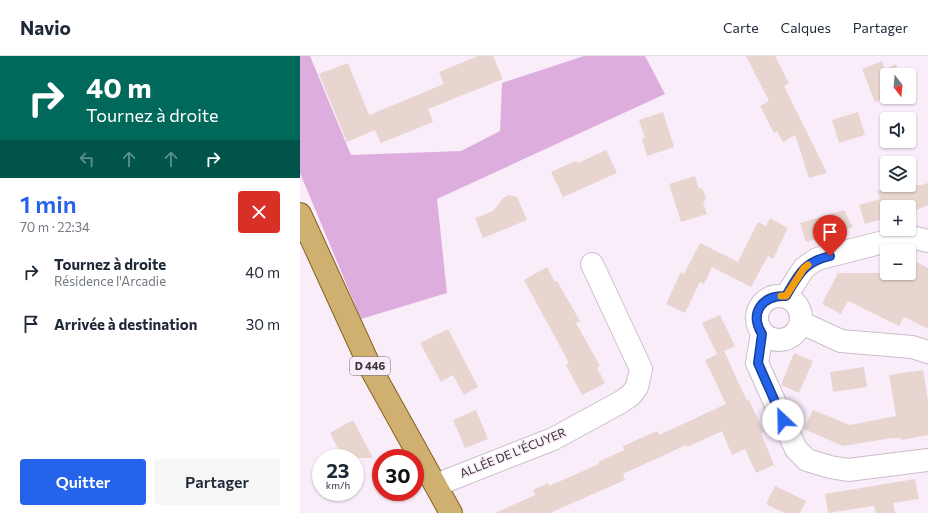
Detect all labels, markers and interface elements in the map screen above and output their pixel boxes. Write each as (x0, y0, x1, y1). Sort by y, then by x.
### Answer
text: Navio (20, 16, 71, 39)
text: Carte (723, 19, 759, 36)
text: Calques (781, 19, 831, 36)
text: Partager (853, 19, 908, 36)
north arrow (880, 68, 916, 104)
map controls (880, 68, 916, 280)
text: 40 m (86, 70, 152, 104)
icon: right (20, 72, 72, 124)
text: Tournez à droite (86, 104, 219, 126)
button: sound (880, 112, 916, 148)
icon: left (76, 148, 98, 170)
icon: ahead (118, 148, 140, 170)
icon: ahead (160, 148, 182, 170)
icon: right (202, 148, 224, 170)
button: layers (880, 156, 916, 192)
text: 1 min (20, 189, 77, 218)
button: close (238, 191, 280, 233)
button: + (880, 200, 916, 236)
pin (813, 215, 847, 256)
text: 70 m · 22:34 (20, 219, 90, 235)
icon: arrive (819, 221, 841, 243)
button: − (880, 244, 916, 280)
text: Tournez à droite (54, 255, 166, 273)
icon: right (20, 261, 42, 283)
text: 40 m (245, 263, 280, 281)
text: Résidence l'Arcadie (54, 273, 166, 289)
icon: arrive (20, 313, 42, 335)
text: Arrivée à destination (54, 315, 197, 333)
text: 30 m (246, 315, 280, 333)
road number: D 446 (350, 357, 390, 375)
position arrow (762, 399, 804, 441)
street label: ALLÉE DE L'ÉCUYER (458, 424, 568, 480)
speed limit sign: 30 (372, 449, 424, 501)
text: 23 (326, 458, 350, 482)
button: Quitter (20, 459, 146, 505)
button: Partager (154, 459, 280, 505)
text: km/h (326, 479, 350, 491)

